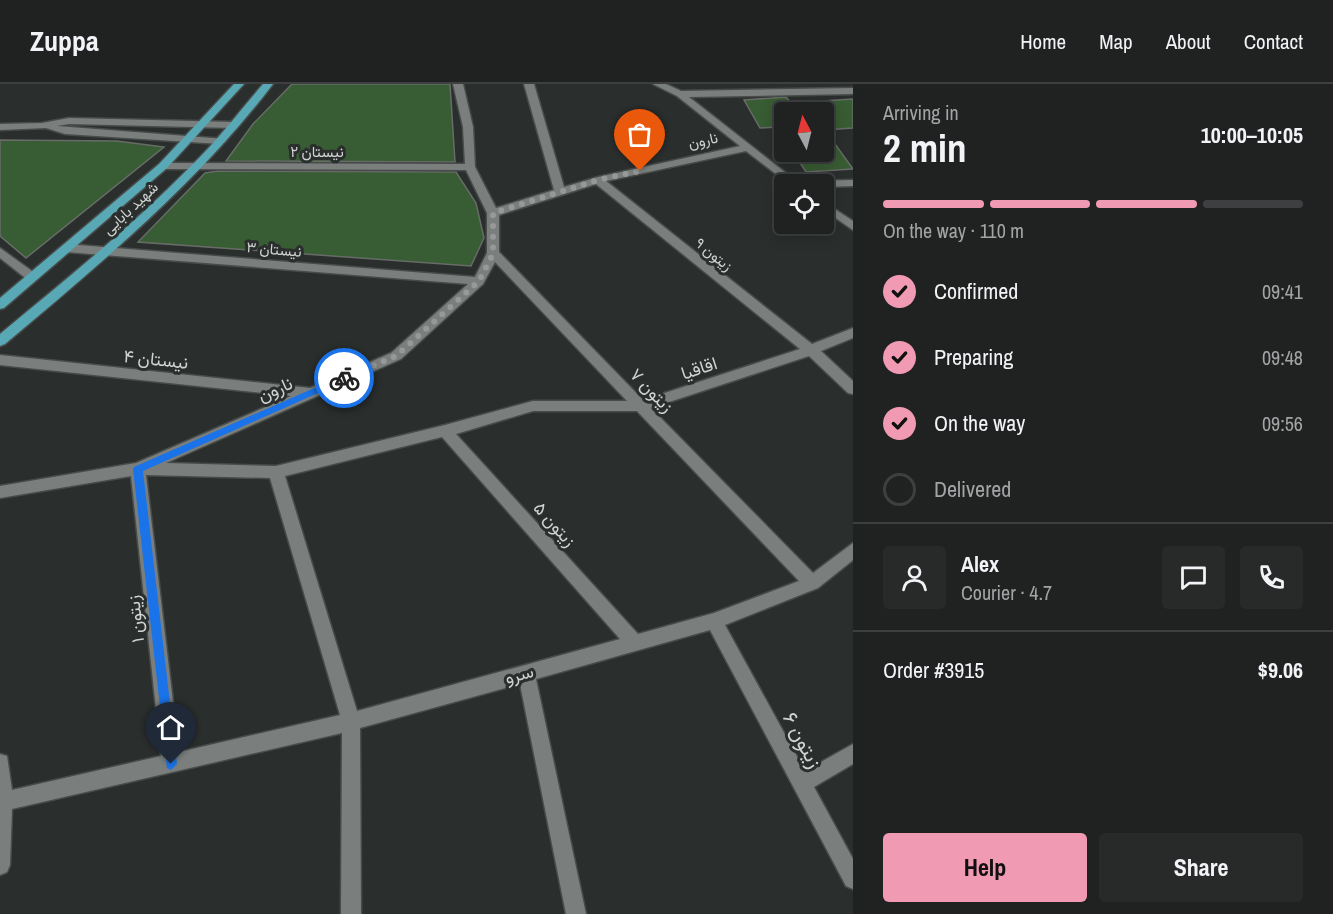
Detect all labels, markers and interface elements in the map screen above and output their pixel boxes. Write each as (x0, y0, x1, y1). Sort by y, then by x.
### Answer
text: Zuppa (30, 22, 99, 60)
text: Home (1020, 27, 1066, 56)
text: Map (1099, 27, 1133, 56)
text: About (1166, 27, 1211, 56)
text: Contact (1244, 27, 1303, 56)
text: Arriving in (883, 99, 959, 126)
north arrow (774, 102, 834, 162)
map controls (774, 102, 834, 234)
pin (614, 109, 665, 171)
icon: bag (623, 118, 656, 151)
text: 10:00–10:05 (1201, 120, 1303, 150)
text: 2 min (883, 122, 967, 174)
street label: نارون (686, 127, 720, 153)
street label: نیستان ۲ (290, 141, 344, 162)
button: locate (774, 174, 834, 234)
street label: شهید بابایی (97, 177, 163, 239)
text: On the way · 110 m (883, 217, 1024, 244)
street label: زیتون ۹ (691, 232, 737, 276)
street label: نیستان ۳ (245, 236, 303, 262)
icon: check (883, 275, 916, 308)
text: Confirmed (934, 276, 1018, 306)
text: 09:41 (1262, 278, 1303, 305)
icon: check (883, 341, 916, 374)
text: Preparing (934, 342, 1013, 372)
street label: نیستان ۴ (122, 343, 190, 375)
text: 09:48 (1262, 344, 1303, 371)
courier (314, 348, 374, 408)
street label: اقاقیا (678, 350, 720, 386)
icon: bike (328, 362, 361, 395)
street label: زیتون ۷ (625, 362, 679, 418)
street label: نارون (254, 370, 296, 408)
icon: check (883, 407, 916, 440)
text: On the way (934, 408, 1025, 438)
text: 09:56 (1262, 410, 1303, 437)
text: Delivered (934, 474, 1011, 504)
street label: زیتون ۵ (528, 496, 582, 552)
button: person (883, 546, 946, 609)
button: chat (1162, 546, 1225, 609)
button: phone (1240, 546, 1303, 609)
text: Alex (961, 549, 999, 579)
text: Courier · 4.7 (961, 579, 1052, 606)
street label: زیتون ۱ (120, 594, 150, 644)
text: Order #3915 (883, 655, 984, 685)
text: $9.06 (1258, 655, 1303, 685)
street label: سرو (502, 658, 536, 690)
pin (145, 702, 196, 764)
street label: زیتون ۶ (776, 707, 830, 773)
icon: home (154, 711, 187, 744)
button: Help (883, 833, 1087, 902)
button: Share (1099, 833, 1303, 902)

